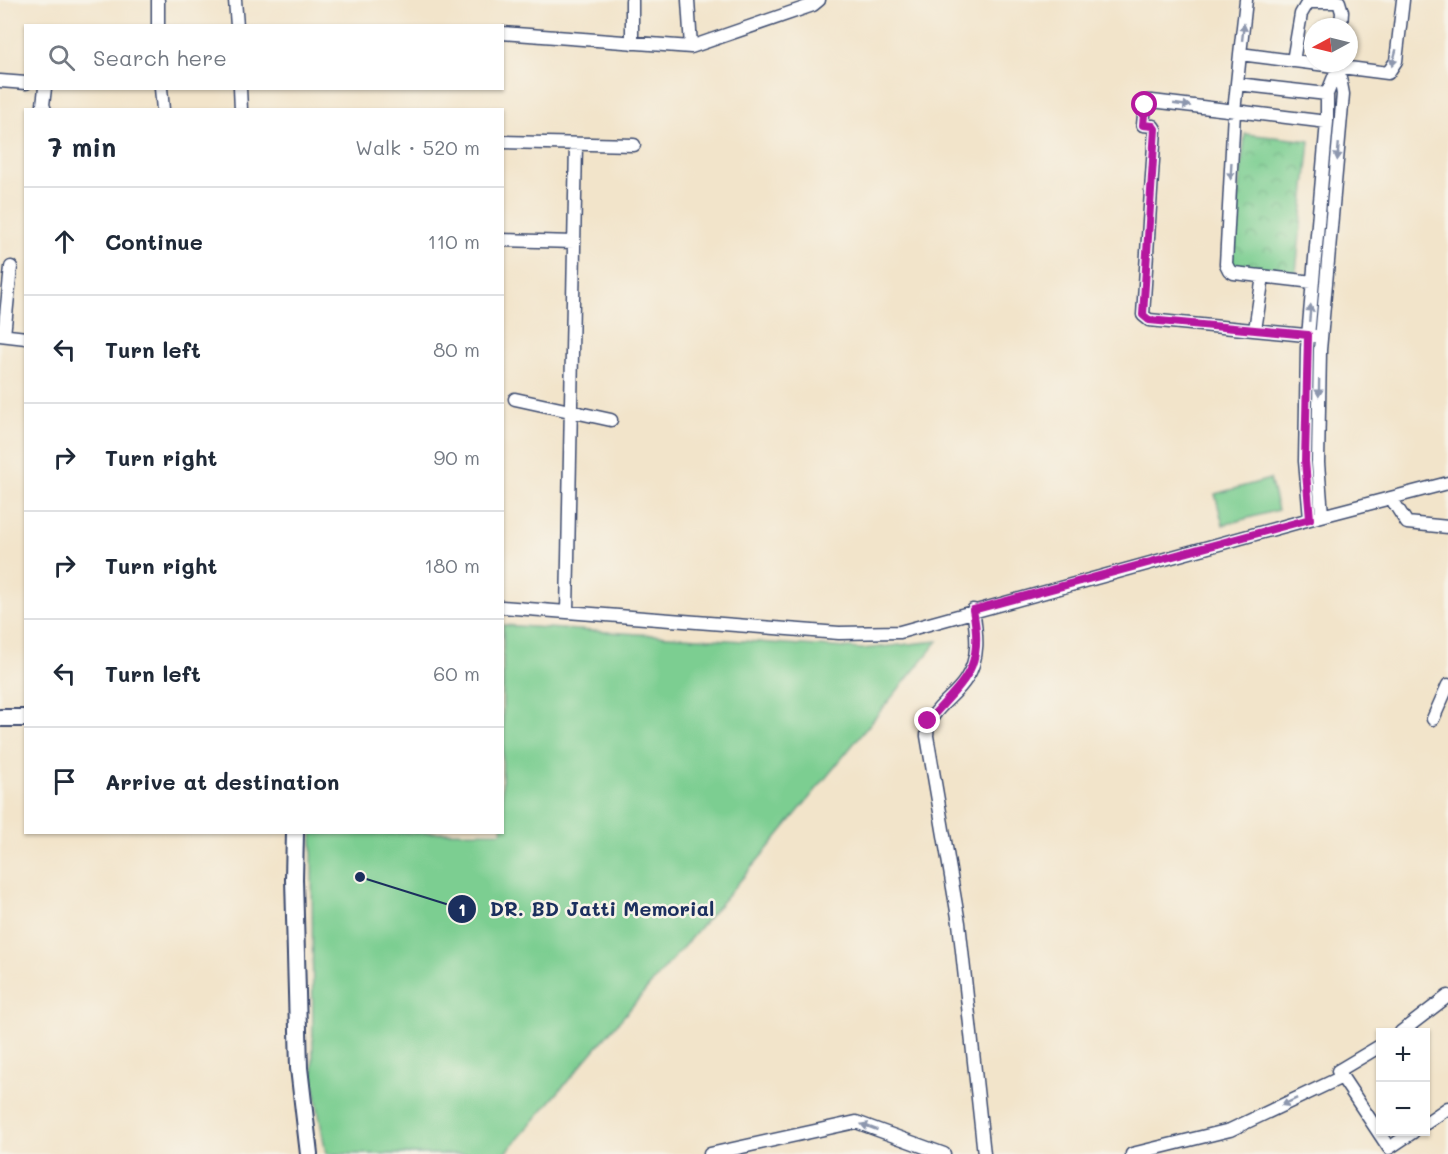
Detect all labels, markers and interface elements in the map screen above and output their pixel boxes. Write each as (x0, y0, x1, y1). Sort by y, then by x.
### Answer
north arrow (1304, 18, 1358, 72)
one-way arrow (1238, 22, 1248, 41)
search box (24, 24, 504, 90)
icon: search (45, 41, 78, 74)
text: Search here (93, 43, 227, 72)
one-way arrow (1389, 49, 1399, 67)
route start (1131, 91, 1157, 117)
one-way arrow (1173, 100, 1192, 110)
text: 7 min (48, 130, 116, 164)
text: Walk · 520 m (355, 134, 480, 160)
one-way arrow (1333, 142, 1343, 161)
one-way arrow (1227, 161, 1236, 180)
icon: ahead (48, 225, 81, 258)
text: Continue (105, 227, 203, 256)
text: 110 m (427, 228, 480, 254)
one-way arrow (1305, 304, 1315, 323)
icon: left (48, 333, 81, 366)
text: Turn left (105, 335, 201, 364)
text: 80 m (433, 336, 480, 362)
one-way arrow (1315, 379, 1324, 398)
icon: right (48, 441, 81, 474)
text: Turn right (105, 443, 217, 472)
text: 90 m (434, 444, 480, 470)
icon: right (48, 549, 81, 582)
text: Turn right (105, 551, 217, 580)
text: 180 m (424, 552, 480, 578)
icon: left (48, 657, 81, 690)
text: Turn left (105, 659, 201, 688)
text: 60 m (433, 660, 480, 686)
route end (914, 707, 940, 733)
icon: arrive (48, 765, 81, 798)
text: Arrive at destination (105, 767, 340, 796)
callout: DR. BD Jatti Memorial (447, 890, 726, 928)
text: DR. BD Jatti Memorial (490, 895, 714, 921)
text: 1 (458, 897, 466, 921)
map controls (1376, 1028, 1430, 1136)
button: + (1376, 1028, 1430, 1082)
button: − (1376, 1082, 1430, 1136)
one-way arrow (1280, 1097, 1297, 1107)
one-way arrow (860, 1121, 878, 1131)

